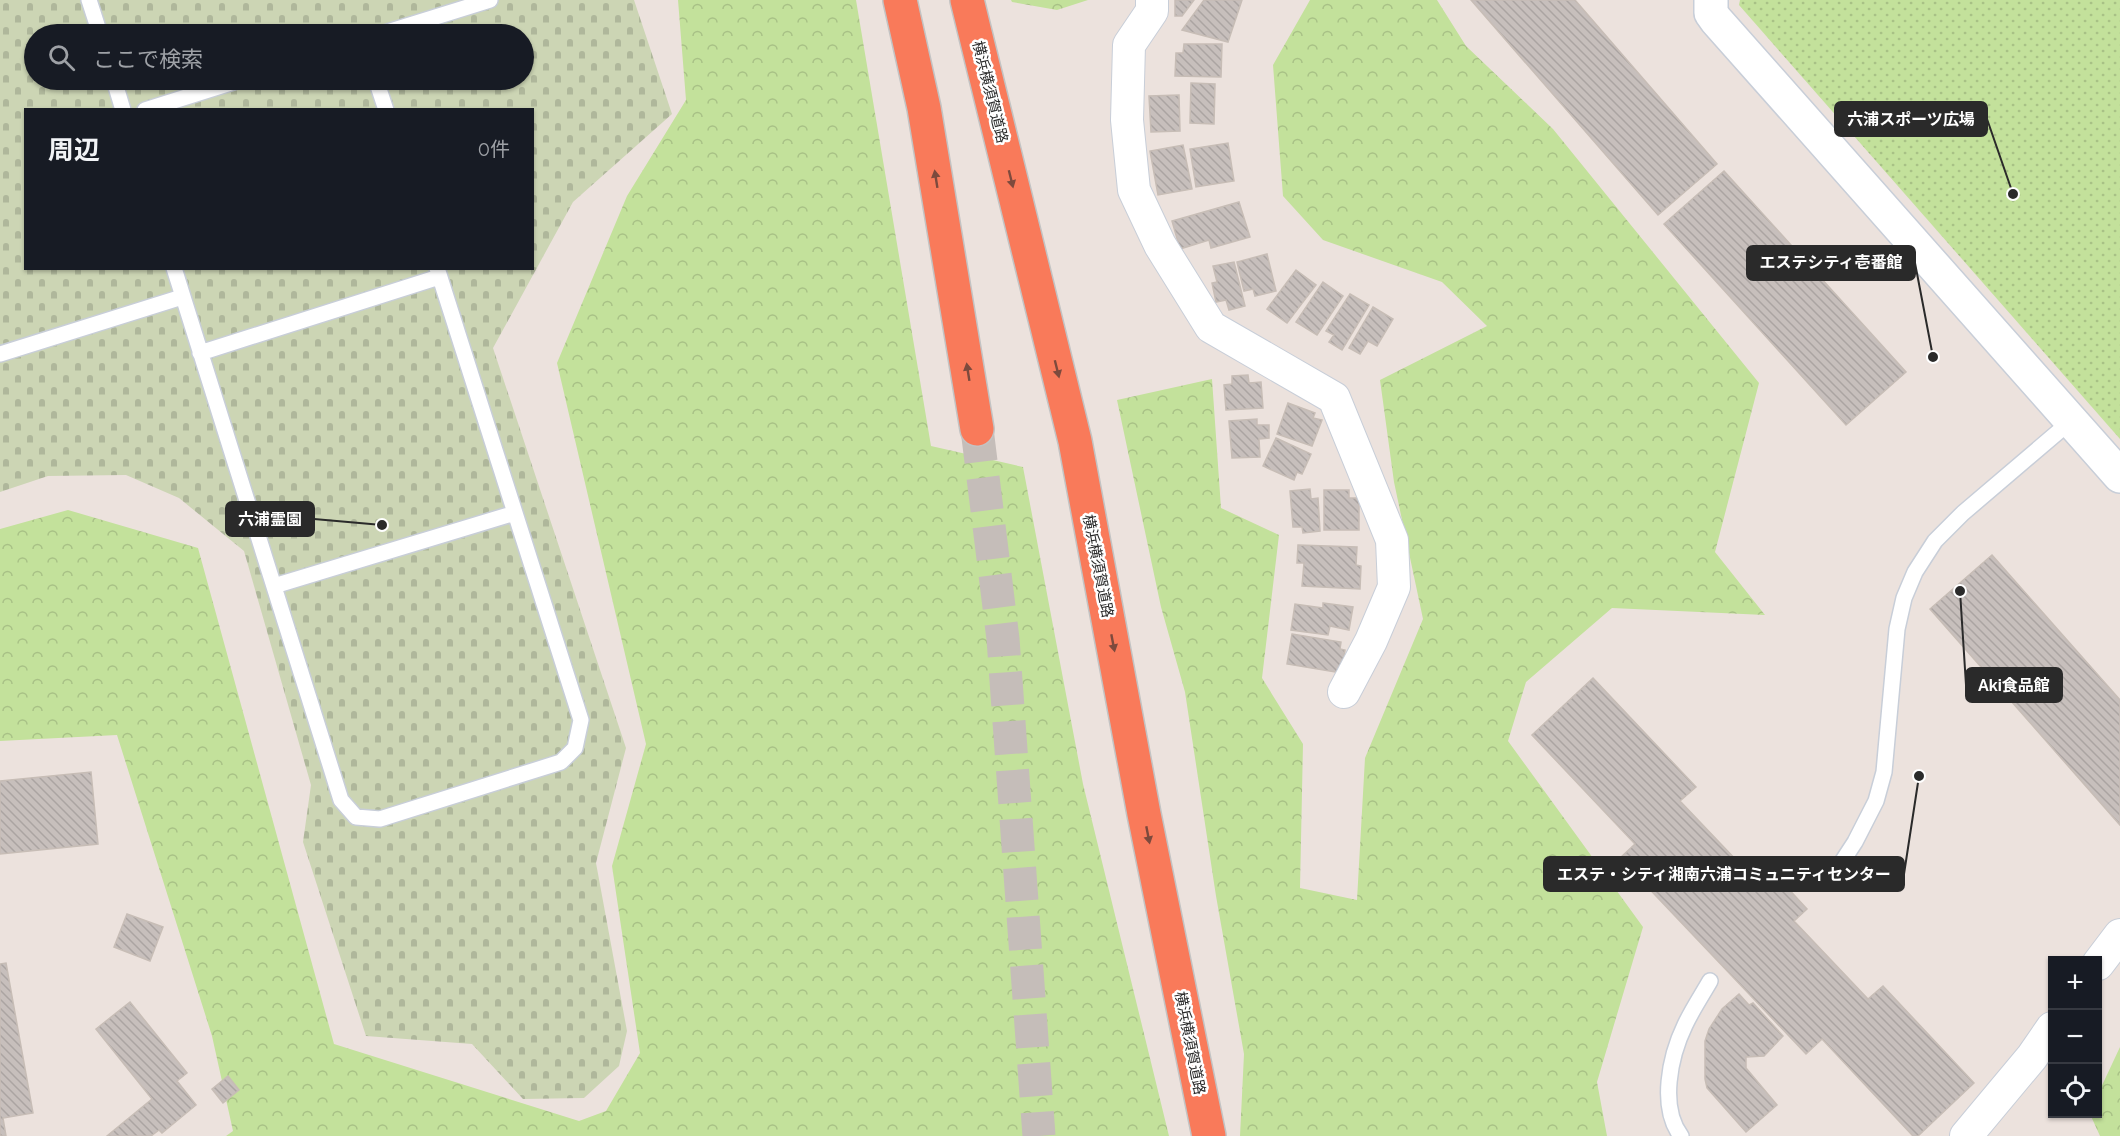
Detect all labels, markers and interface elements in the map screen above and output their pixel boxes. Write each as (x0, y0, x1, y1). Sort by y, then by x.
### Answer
search box (24, 24, 534, 90)
street label: 横浜横須賀道路 (969, 39, 1011, 145)
icon: search (45, 41, 78, 74)
text: ここで検索 (93, 46, 203, 72)
callout: 六浦スポーツ広場 (1835, 102, 1987, 136)
text: 六浦スポーツ広場 (1847, 110, 1975, 129)
text: 周辺 (48, 135, 100, 165)
text: 0件 (478, 137, 510, 161)
one-way arrow (931, 170, 940, 189)
one-way arrow (1006, 170, 1016, 188)
callout: エステシティ壱番館 (1747, 246, 1915, 280)
text: エステシティ壱番館 (1759, 253, 1903, 272)
one-way arrow (1053, 359, 1063, 378)
one-way arrow (963, 362, 972, 381)
callout: 六浦霊園 (226, 502, 314, 536)
text: 六浦霊園 (238, 510, 302, 529)
street label: 横浜横須賀道路 (1079, 513, 1117, 619)
one-way arrow (1108, 634, 1117, 653)
callout: Aki食品館 (1966, 668, 2062, 702)
text: Aki食品館 (1978, 676, 2050, 695)
one-way arrow (1144, 826, 1154, 844)
callout: エステ・シティ湘南六浦コミュニティセンター (1544, 857, 1904, 891)
text: エステ・シティ湘南六浦コミュニティセンター (1557, 865, 1891, 884)
map controls (2048, 956, 2102, 1118)
button: + (2048, 956, 2102, 1010)
street label: 横浜横須賀道路 (1171, 990, 1209, 1096)
button: − (2048, 1010, 2102, 1064)
button: locate (2048, 1064, 2102, 1118)

